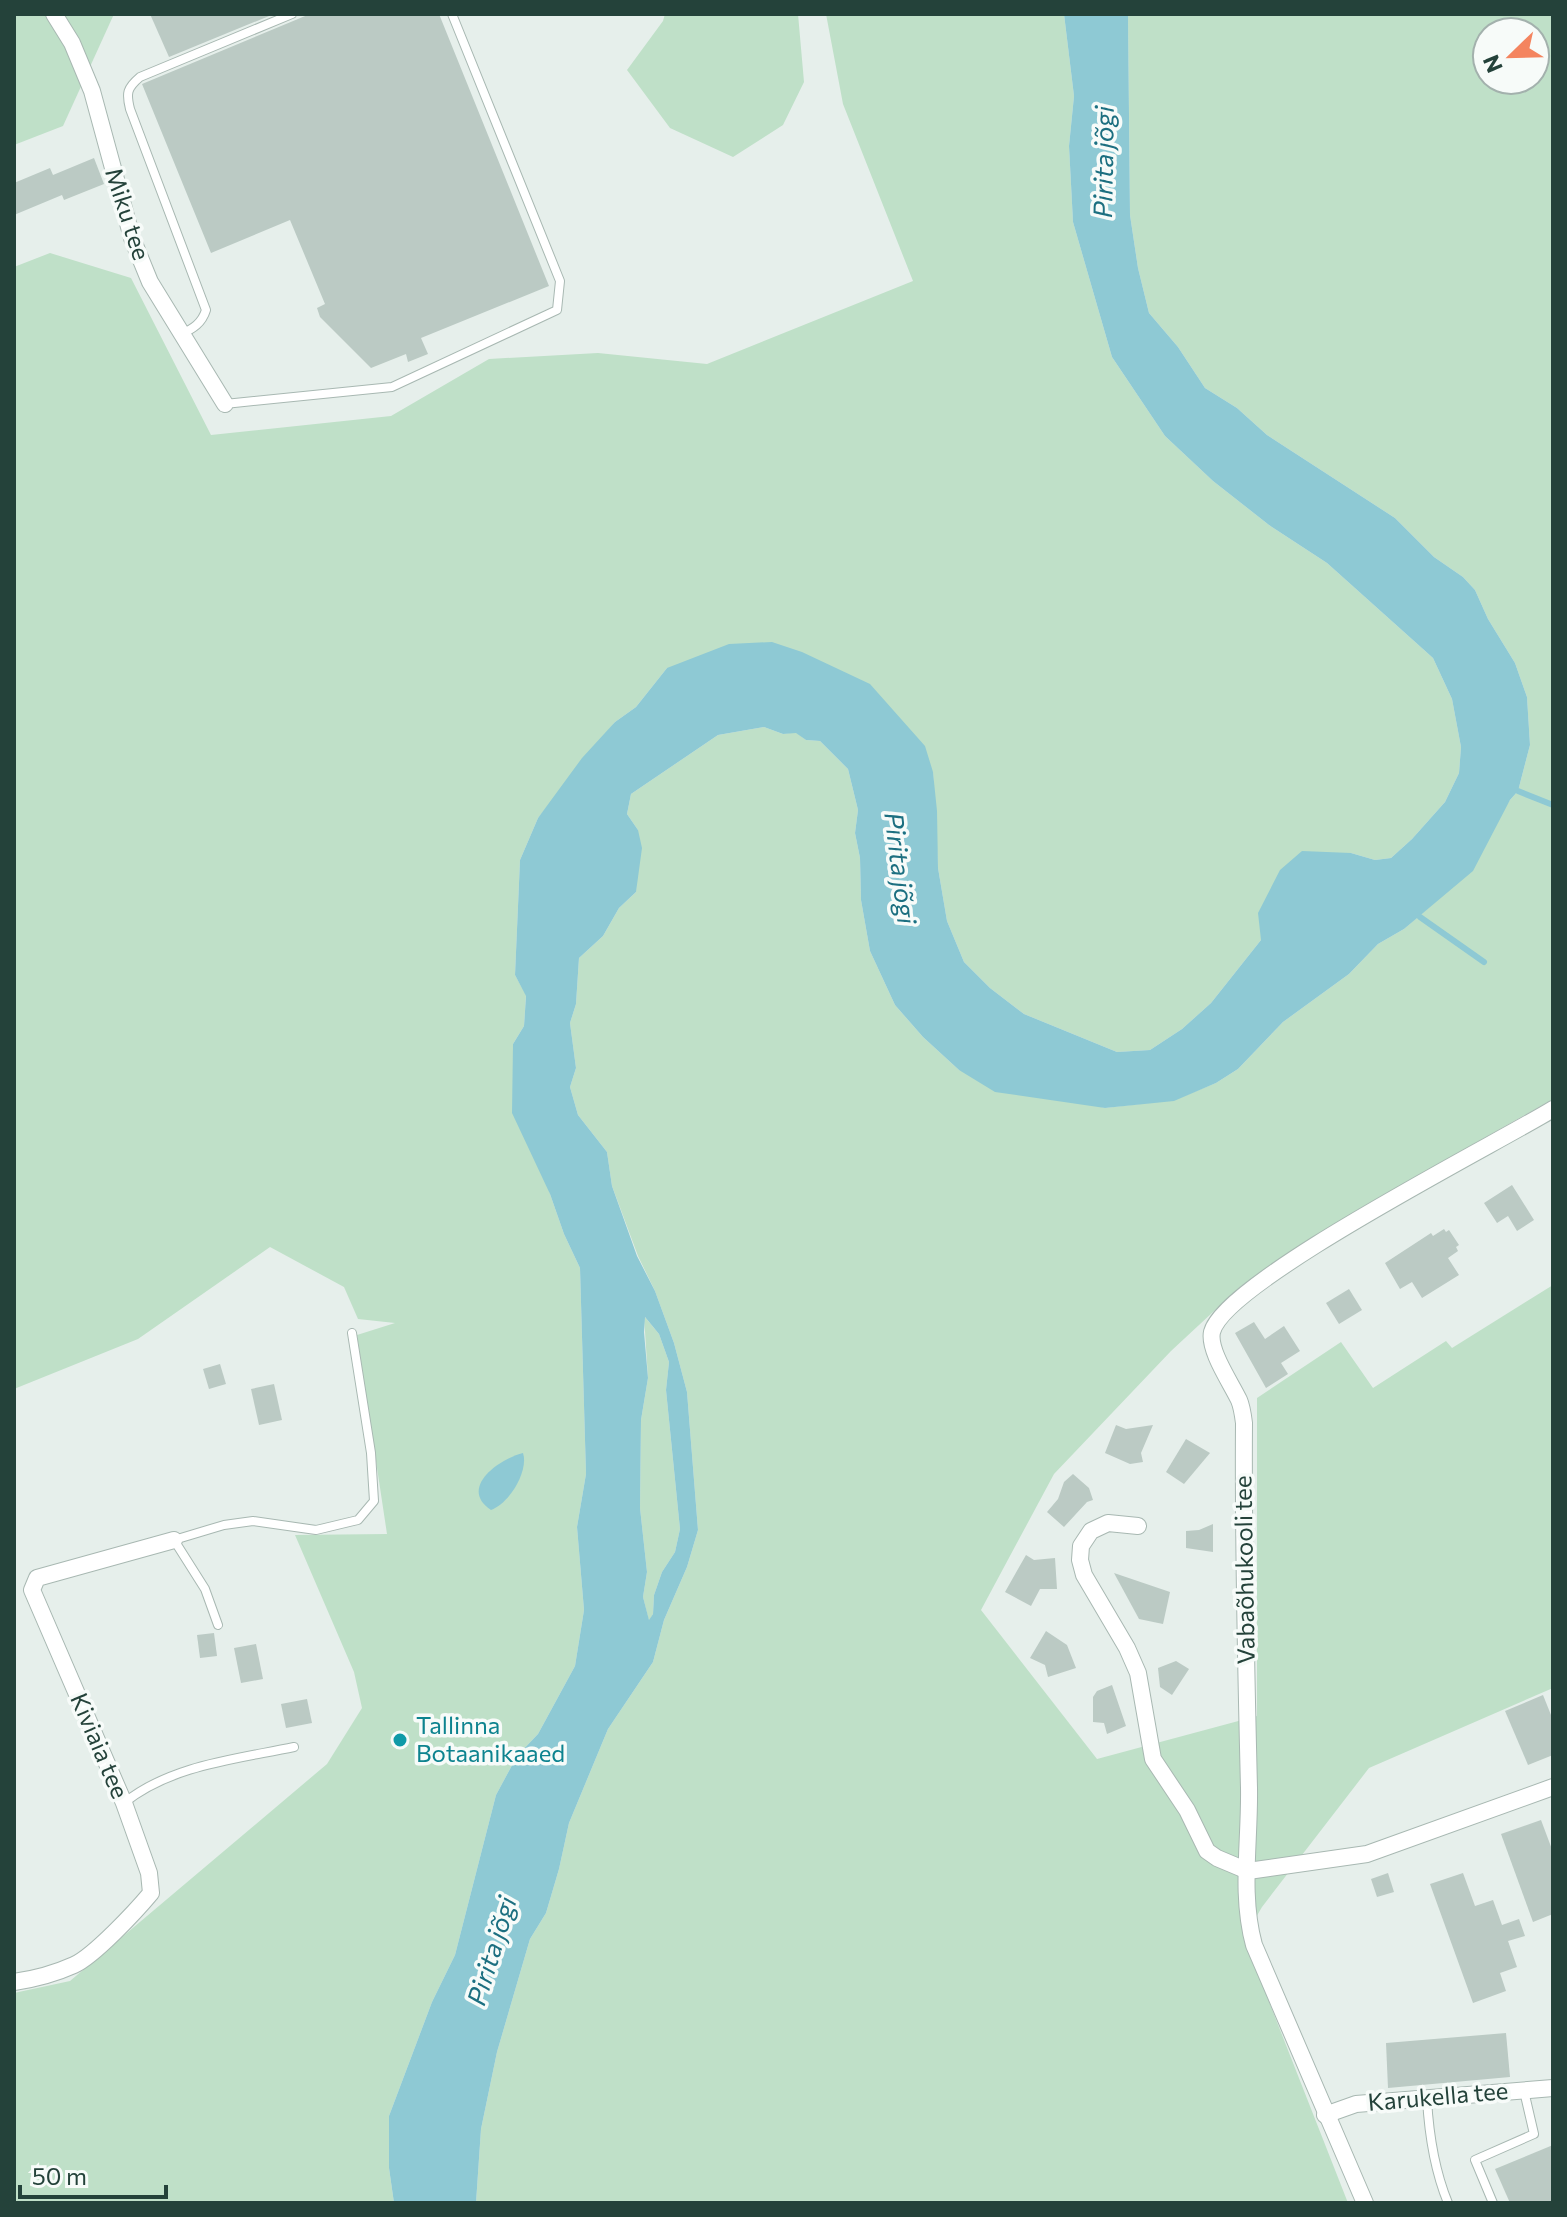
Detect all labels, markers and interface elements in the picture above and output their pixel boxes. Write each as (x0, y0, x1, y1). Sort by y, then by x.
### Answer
north arrow (1471, 16, 1551, 96)
text: N (1476, 51, 1508, 77)
water label: Pirita jõgi (1086, 104, 1119, 218)
street label: Miku tee (100, 164, 157, 263)
water label: Pirita jõgi (879, 810, 924, 927)
street label: Vabaõhukooli tee (1227, 1475, 1260, 1665)
street label: Kiviaia tee (65, 1688, 136, 1802)
place label: Tallinna Botaanikaaed (416, 1710, 565, 1767)
marker: Tallinna Botaanikaaed (391, 1731, 409, 1749)
water label: Pirita jõgi (459, 1891, 522, 2009)
street label: Karukella tee (1366, 2075, 1509, 2116)
scale bar (20, 2149, 166, 2199)
text: 50 m (32, 2161, 87, 2190)

